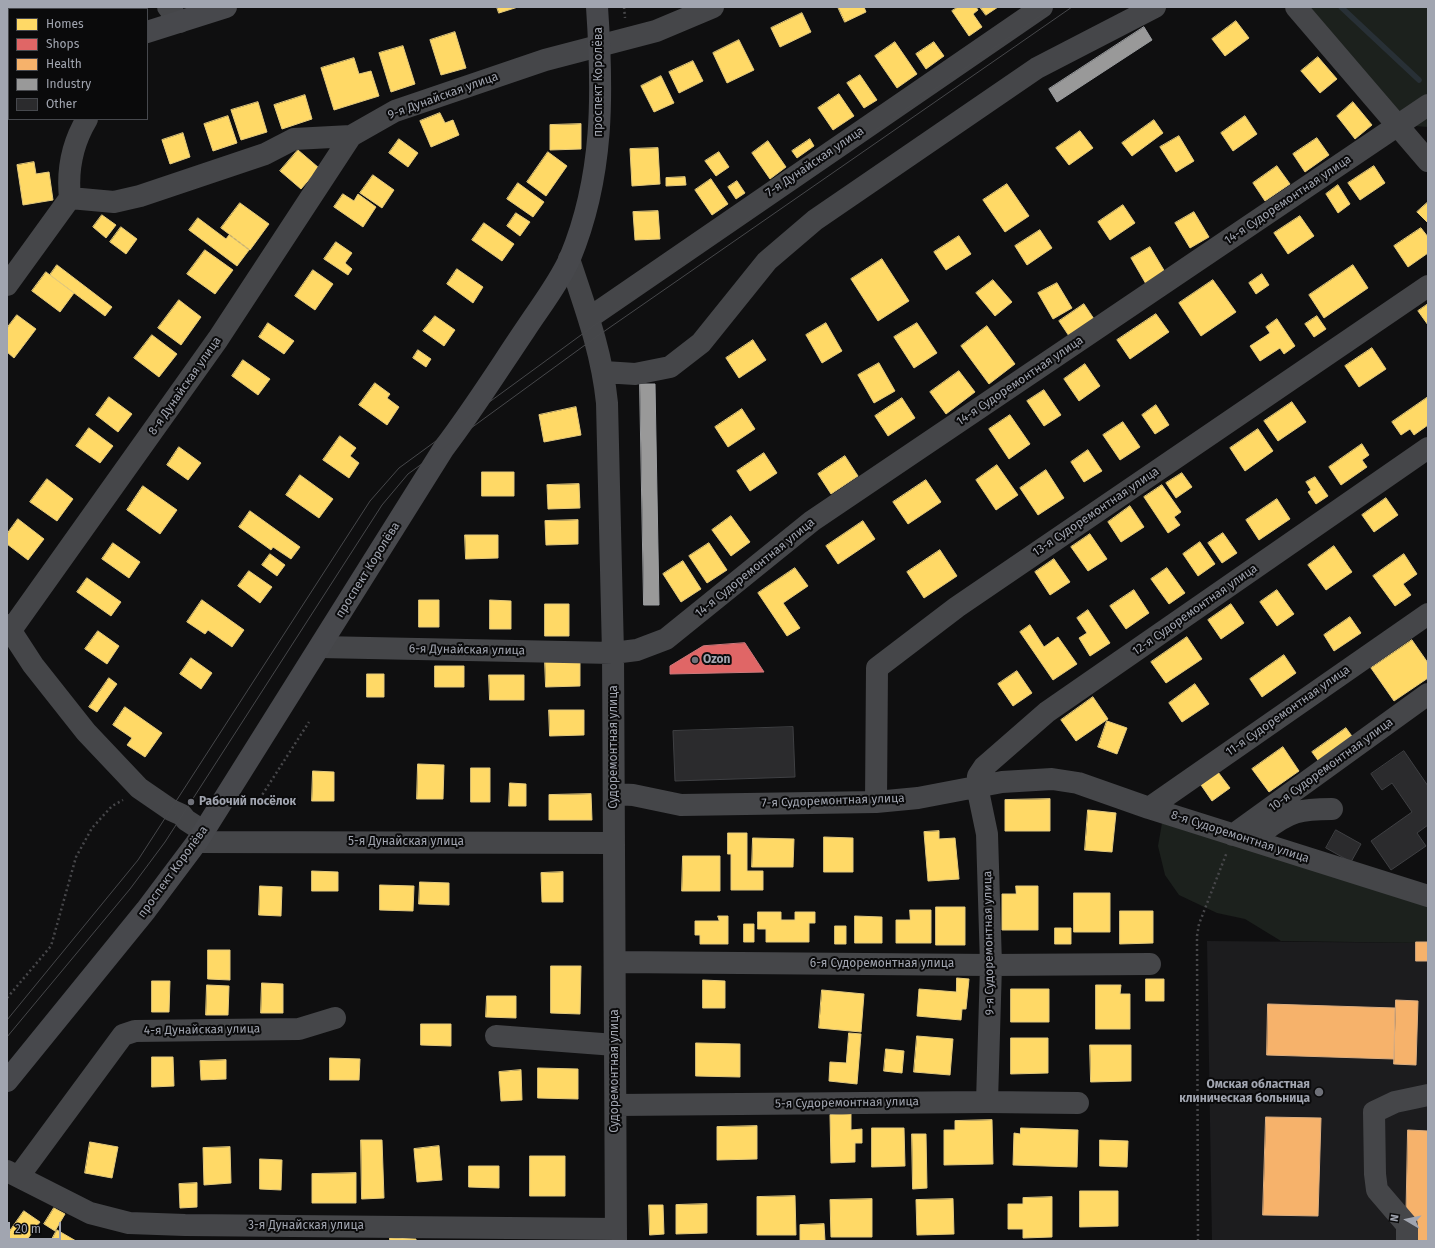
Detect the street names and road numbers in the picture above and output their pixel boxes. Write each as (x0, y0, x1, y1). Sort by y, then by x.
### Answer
street label: проспект Королёва (592, 27, 606, 137)
street label: 9-я Дунайская улица (386, 69, 500, 123)
street label: 7-я Дунайская улица (763, 124, 867, 200)
street label: 14-я Судоремонтная улица (1222, 152, 1354, 248)
street label: 14-я Судоремонтная улица (954, 333, 1086, 429)
street label: 8-я Дунайская улица (146, 334, 224, 438)
street label: 13-я Судоремонтная улица (1030, 464, 1162, 560)
street label: 14-я Судоремонтная улица (692, 515, 818, 621)
street label: проспект Королёва (333, 520, 403, 620)
street label: 12-я Судоремонтная улица (1130, 561, 1260, 659)
street label: 6-я Дунайская улица (409, 642, 525, 658)
street label: 11-я Судоремонтная улица (1223, 663, 1353, 759)
street label: Судоремонтная улица (607, 685, 621, 809)
street label: 10-я Судоремонтная улица (1266, 715, 1396, 815)
street label: 7-я Судоремонтная улица (761, 791, 905, 811)
street label: 8-я Судоремонтная улица (1169, 808, 1311, 866)
street label: проспект Королёва (135, 823, 211, 921)
street label: 5-я Дунайская улица (348, 835, 464, 849)
street label: 9-я Судоремонтная улица (981, 871, 997, 1015)
street label: 6-я Судоремонтная улица (810, 957, 954, 971)
street label: Судоремонтная улица (608, 1009, 622, 1133)
street label: 4-я Дунайская улица (144, 1022, 260, 1038)
street label: 5-я Судоремонтная улица (775, 1095, 919, 1111)
street label: 3-я Дунайская улица (248, 1219, 364, 1233)

